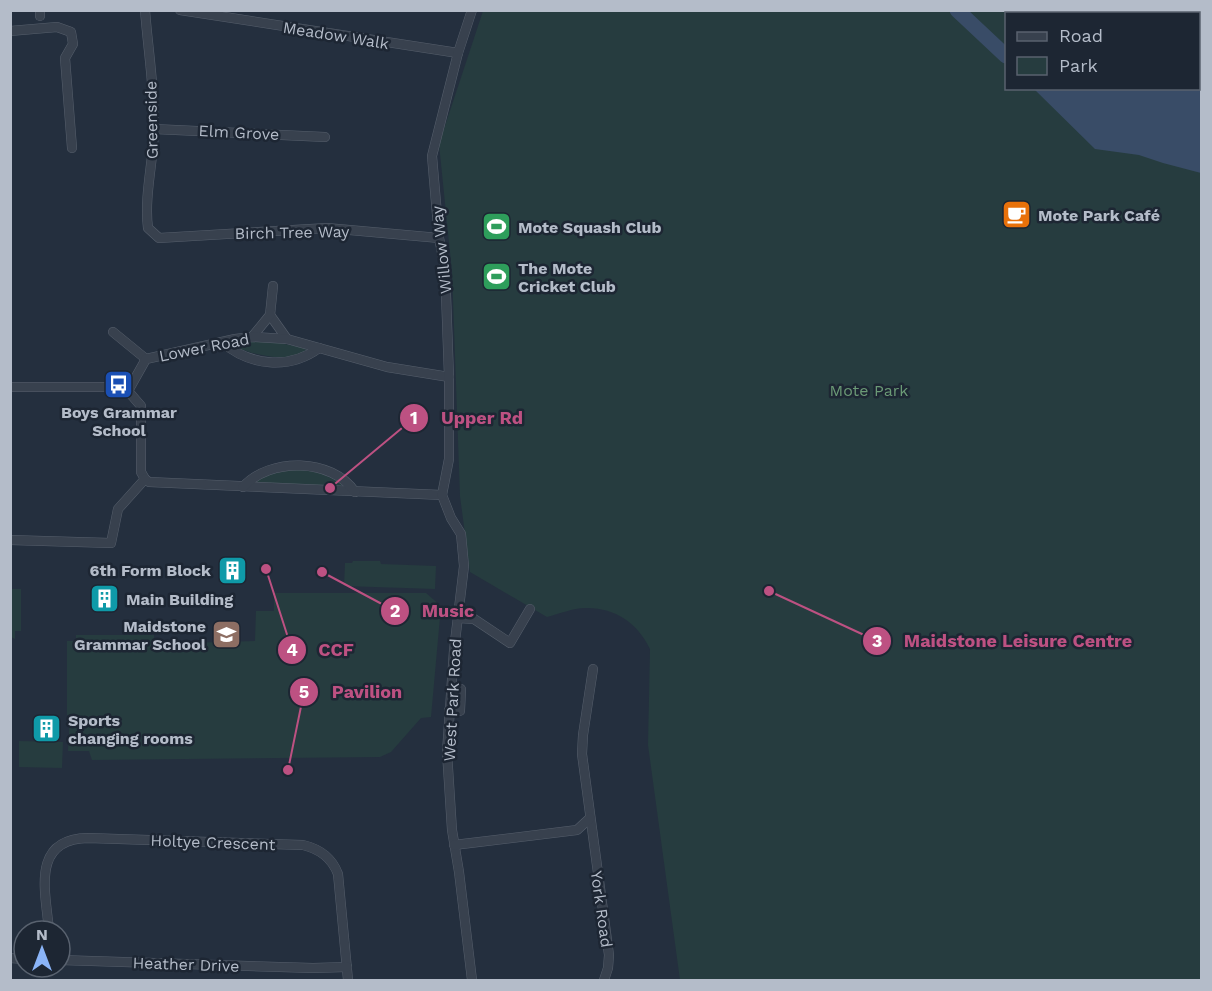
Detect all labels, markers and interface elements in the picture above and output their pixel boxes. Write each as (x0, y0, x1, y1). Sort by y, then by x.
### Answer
legend (1005, 12, 1200, 90)
street label: Meadow Walk (282, 18, 390, 53)
text: Road (1059, 25, 1103, 46)
text: Park (1059, 55, 1098, 76)
street label: Greenside (141, 81, 162, 159)
street label: Elm Grove (198, 121, 280, 144)
cafe icon: Mote Park Café (1001, 199, 1033, 231)
street label: Willow Way (427, 204, 456, 295)
place label: Mote Park Café (1038, 206, 1160, 225)
sports icon: Mote Squash Club (481, 211, 513, 243)
place label: Mote Squash Club (518, 218, 661, 237)
street label: Birch Tree Way (234, 222, 350, 243)
place label: The Mote Cricket Club (518, 259, 616, 296)
sports icon: The Mote Cricket Club (481, 261, 513, 293)
street label: Lower Road (157, 329, 251, 366)
bus stop icon: Boys Grammar School (103, 368, 135, 400)
park label: Mote Park (830, 381, 908, 400)
callout: Upper Rd (399, 400, 535, 436)
place label: Boys Grammar School (61, 403, 177, 440)
text: 1 (410, 407, 418, 428)
text: Upper Rd (441, 407, 523, 428)
building icon: 6th Form Block (216, 554, 248, 586)
place label: 6th Form Block (90, 561, 211, 580)
building icon: Main Building (89, 583, 121, 615)
place label: Main Building (126, 590, 233, 609)
callout: Music (380, 593, 486, 629)
text: 2 (390, 600, 400, 621)
text: Music (422, 600, 474, 621)
place label: Maidstone Grammar School (74, 617, 207, 654)
school or university icon: Maidstone Grammar School (211, 619, 243, 651)
callout: Maidstone Leisure Centre (862, 623, 1145, 659)
text: 3 (872, 630, 882, 651)
text: Maidstone Leisure Centre (904, 630, 1132, 651)
callout: CCF (277, 632, 366, 668)
street label: West Park Road (440, 638, 465, 762)
text: 4 (286, 639, 298, 660)
text: CCF (318, 639, 354, 660)
callout: Pavilion (289, 674, 414, 710)
text: 5 (299, 681, 309, 702)
text: Pavilion (332, 681, 402, 702)
place label: Sports changing rooms (68, 711, 193, 748)
building icon: Sports changing rooms (31, 713, 63, 745)
street label: Holtye Crescent (150, 831, 276, 854)
street label: York Road (587, 869, 616, 949)
north arrow (12, 919, 72, 979)
text: N (36, 925, 48, 944)
street label: Heather Drive (132, 953, 240, 976)

